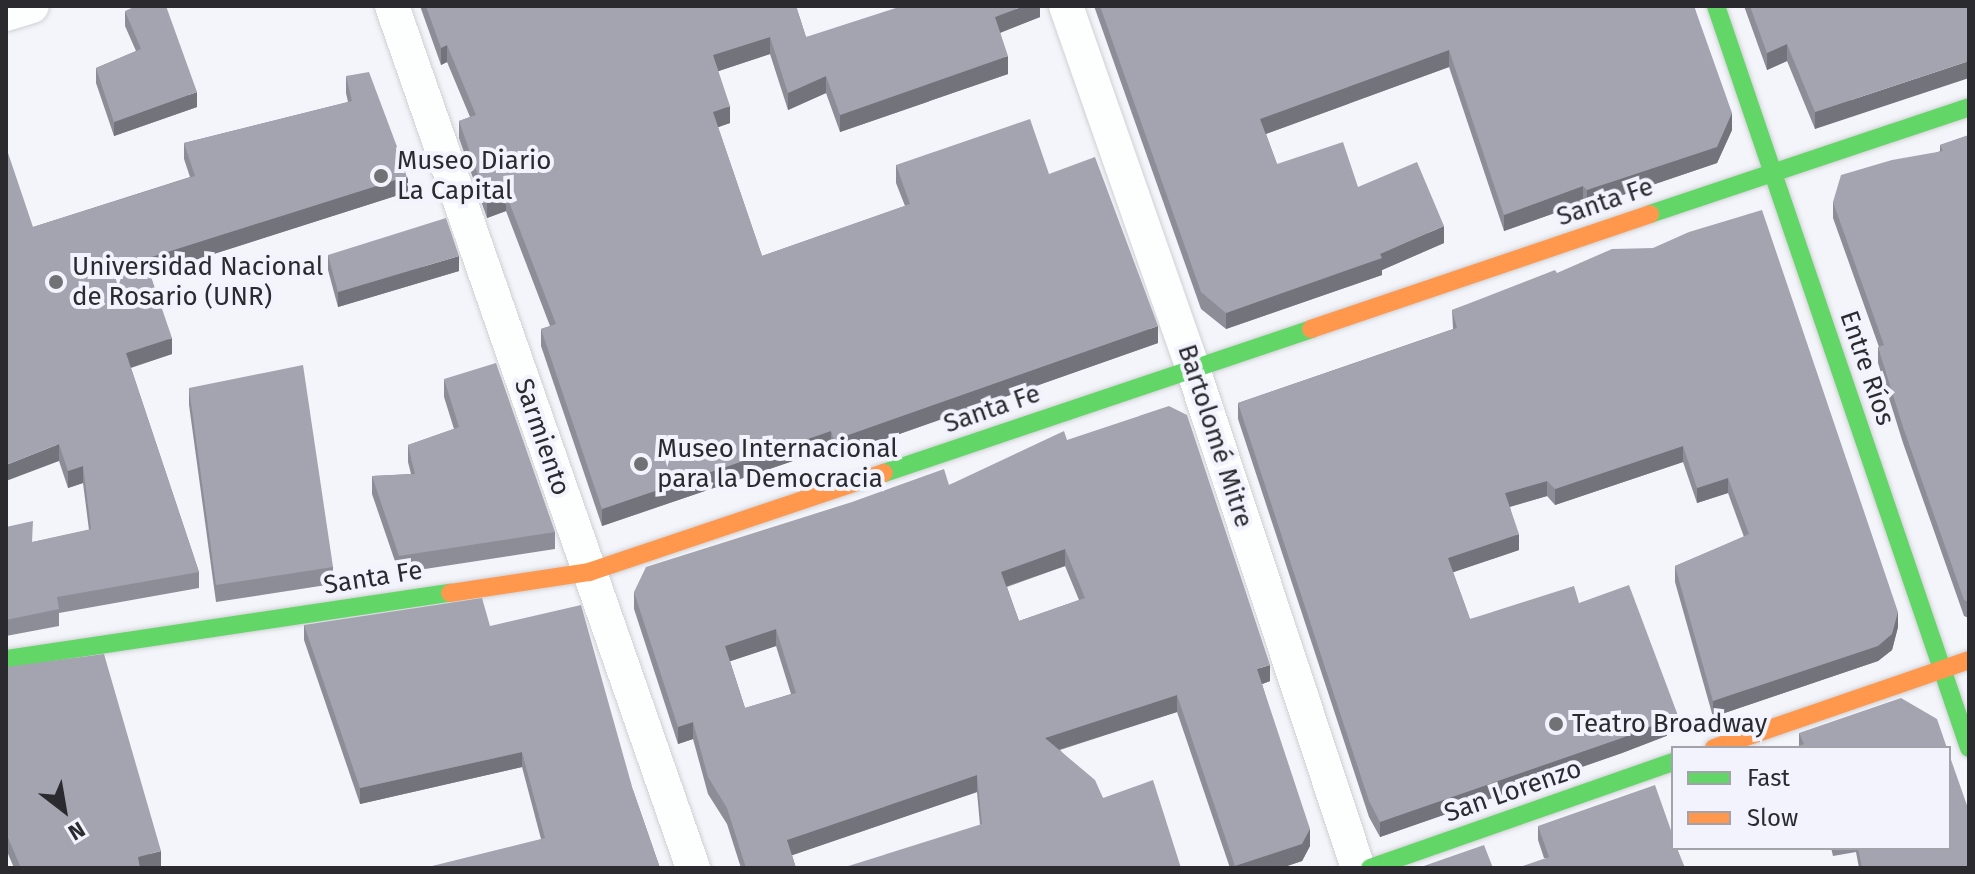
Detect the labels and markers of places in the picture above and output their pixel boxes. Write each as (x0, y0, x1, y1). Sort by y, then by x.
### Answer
place label: Museo Diario La Capital (397, 145, 552, 206)
marker: Museo Diario La Capital (372, 167, 390, 185)
place label: Universidad Nacional de Rosario (UNR) (72, 251, 323, 312)
marker: Universidad Nacional de Rosario (UNR) (47, 273, 65, 291)
place label: Museo Internacional para la Democracia (657, 433, 898, 494)
marker: Museo Internacional para la Democracia (632, 455, 650, 473)
place label: Teatro Broadway (1572, 708, 1767, 740)
marker: Teatro Broadway (1547, 715, 1565, 733)

